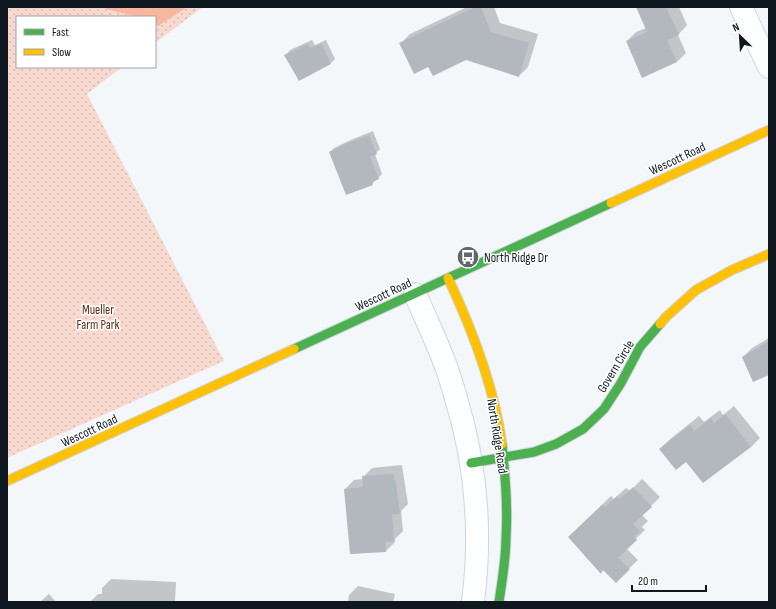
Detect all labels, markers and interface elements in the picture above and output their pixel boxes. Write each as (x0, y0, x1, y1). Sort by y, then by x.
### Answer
legend (16, 16, 156, 68)
north arrow (720, 16, 760, 56)
text: N (731, 20, 742, 35)
text: Fast (52, 25, 69, 40)
text: Slow (52, 45, 71, 60)
street label: Wescott Road (647, 139, 708, 179)
bus stop icon: North Ridge Dr (455, 244, 481, 270)
place label: North Ridge Dr (484, 250, 548, 266)
street label: Wescott Road (353, 275, 414, 315)
park label: Mueller Farm Park (77, 302, 119, 333)
street label: Govern Circle (594, 337, 638, 396)
street label: North Ridge Road (483, 398, 511, 475)
street label: Wescott Road (59, 411, 120, 451)
scale bar (632, 567, 706, 593)
text: 20 m (638, 574, 658, 589)

